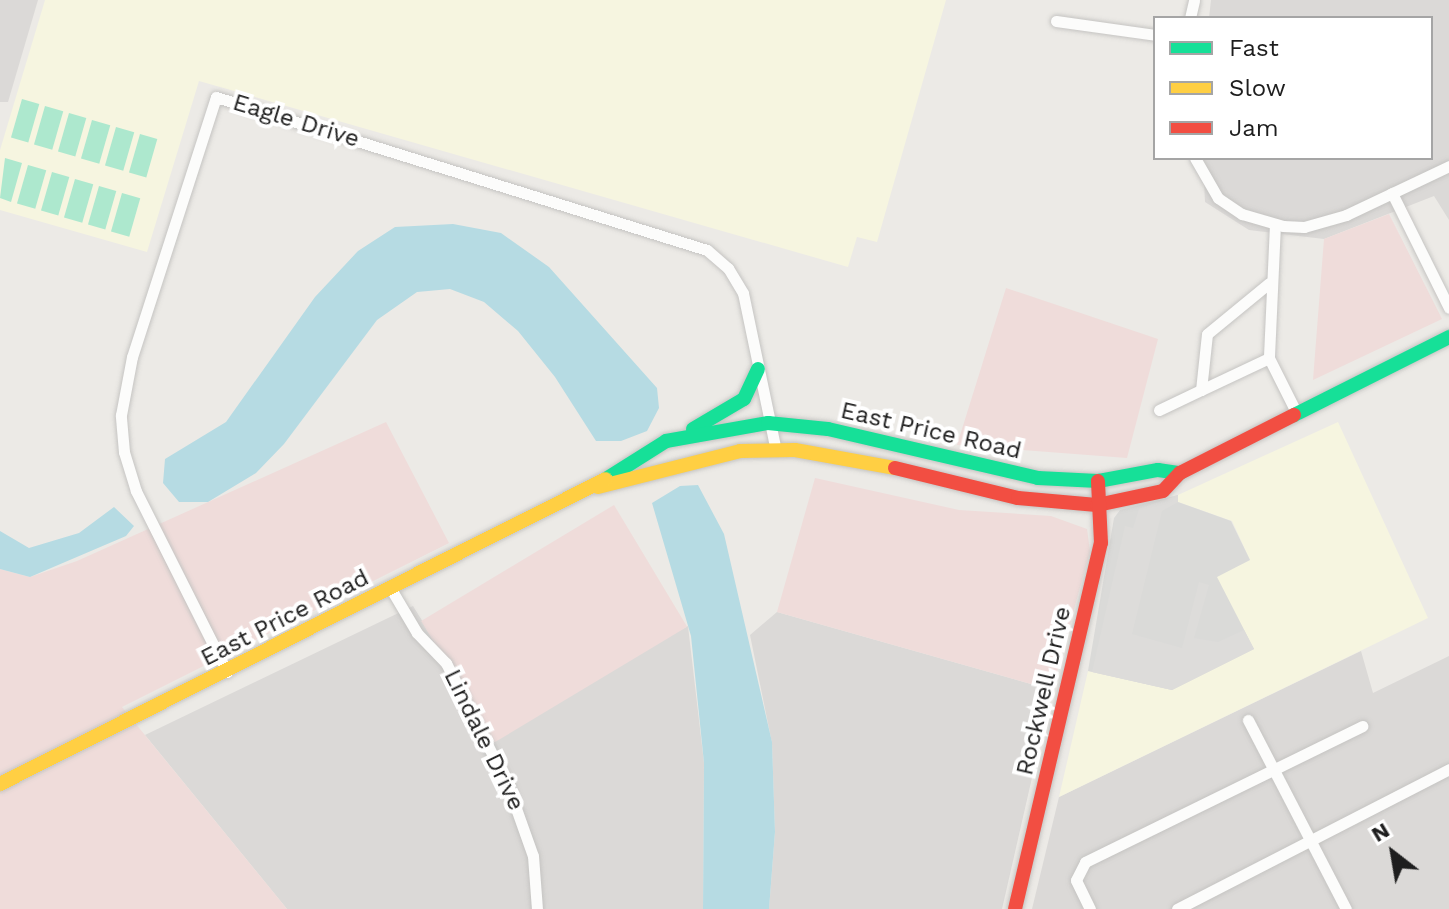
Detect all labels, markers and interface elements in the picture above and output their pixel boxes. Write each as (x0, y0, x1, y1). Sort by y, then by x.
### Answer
legend (1153, 16, 1433, 160)
text: Fast (1229, 34, 1279, 62)
text: Slow (1229, 74, 1286, 102)
street label: Eagle Drive (229, 88, 363, 154)
text: Jam (1229, 114, 1279, 142)
street label: East Price Road (838, 396, 1024, 466)
street label: East Price Road (196, 563, 374, 673)
street label: Rockwell Drive (1011, 603, 1077, 779)
street label: Lindale Drive (437, 665, 531, 815)
north arrow (1353, 813, 1433, 893)
text: N (1367, 817, 1394, 847)

